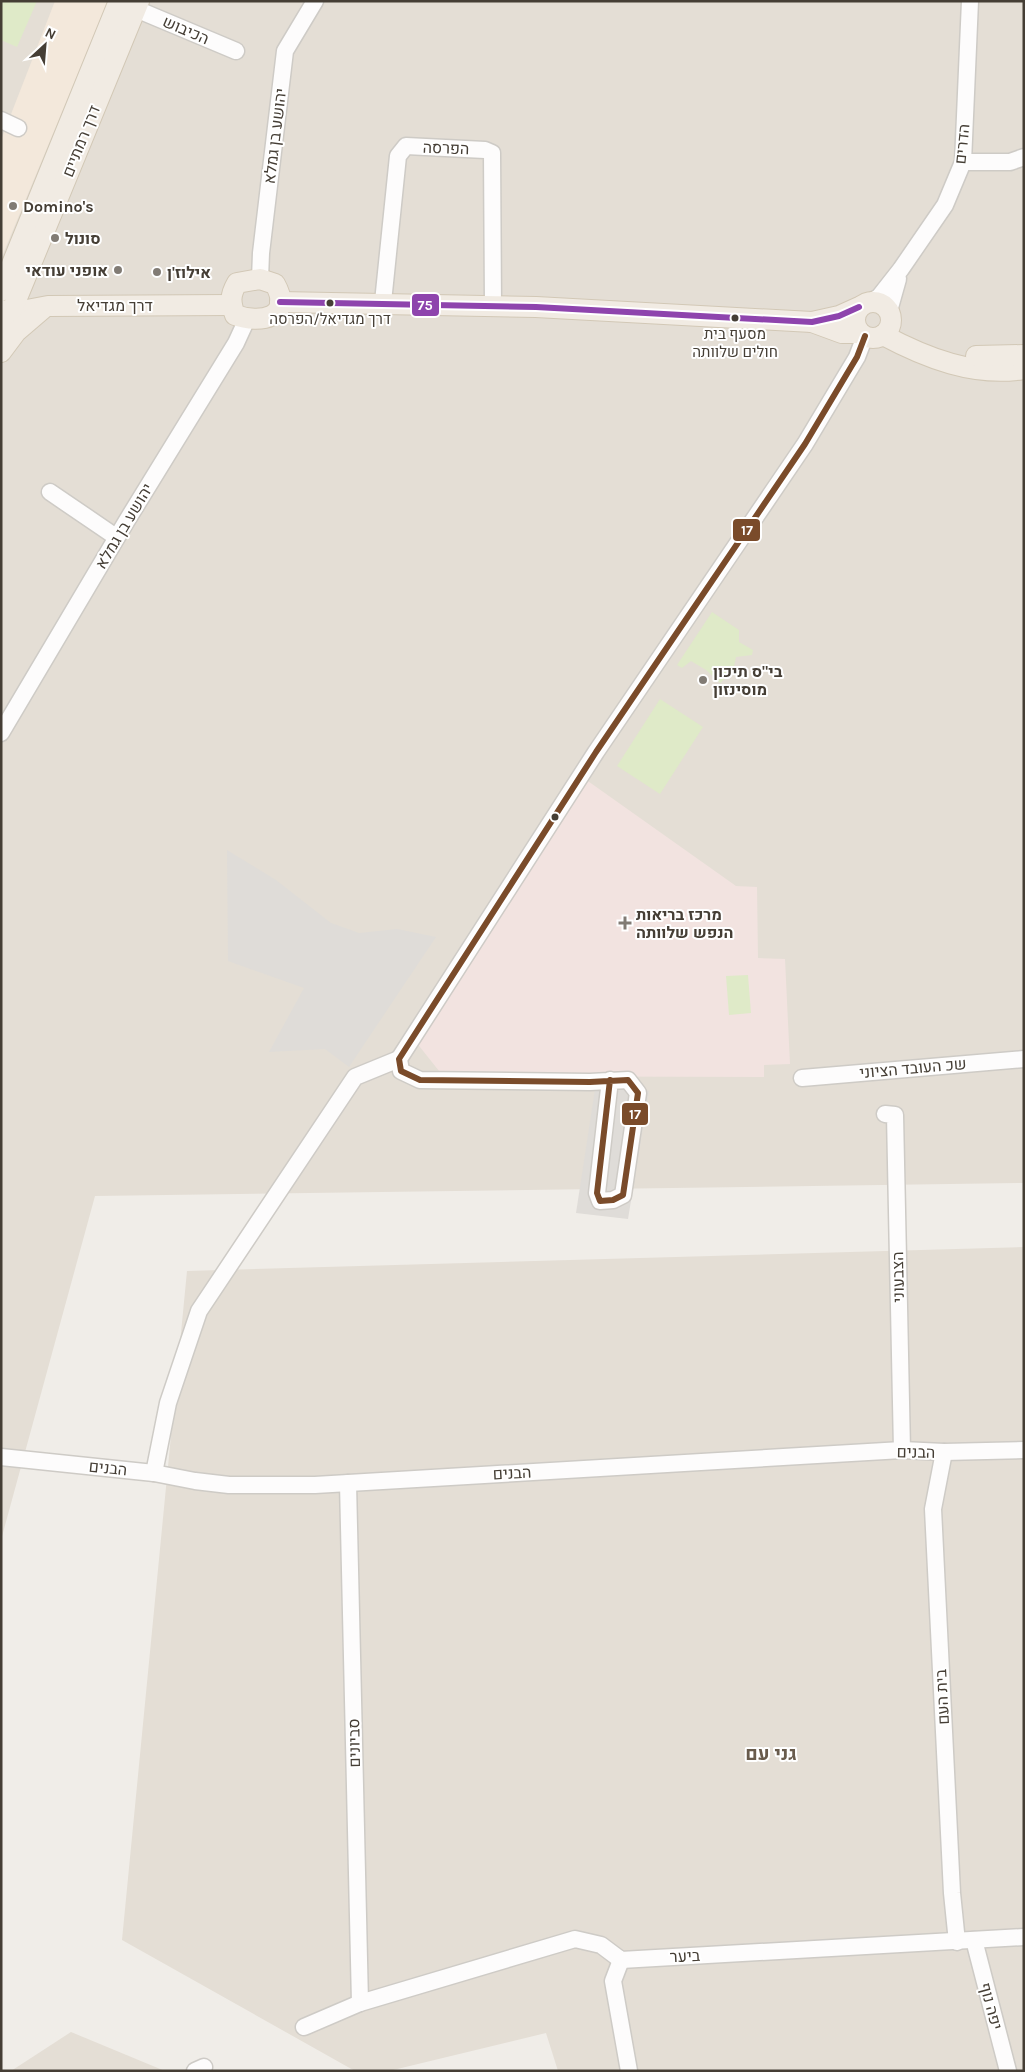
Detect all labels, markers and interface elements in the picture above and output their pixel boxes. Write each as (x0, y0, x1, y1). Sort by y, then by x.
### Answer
street label: הכיבוש (160, 12, 212, 48)
north arrow (20, 20, 70, 70)
text: N (42, 24, 59, 44)
street label: יהושע בן גמלא (260, 87, 290, 185)
street label: דרך רמתיים (58, 102, 104, 180)
street label: הדרים (950, 123, 974, 165)
street label: הפרסה (422, 138, 470, 158)
place label: Domino's (23, 197, 94, 216)
marker: Domino's (7, 200, 19, 212)
place label: סונול (65, 229, 101, 248)
marker: סונול (49, 232, 61, 244)
place label: אופני עודאי (26, 261, 108, 280)
place label: אילוז'ן (167, 263, 211, 282)
marker: אופני עודאי (112, 264, 124, 276)
marker: אילוז'ן (151, 266, 163, 278)
line badge: 75 (411, 293, 440, 317)
street label: דרך מגדיאל (77, 296, 153, 315)
text: 75 (417, 297, 433, 314)
marker: דרך מגדיאל/הפרסה (325, 298, 335, 308)
place label: דרך מגדיאל/הפרסה (269, 310, 391, 328)
marker: מסעף בית חולים שלוותה (730, 313, 740, 323)
place label: מסעף בית חולים שלוותה (692, 325, 778, 361)
street label: יהושע בן גמלא (91, 480, 157, 572)
line badge: 17 (732, 518, 761, 542)
text: 17 (741, 522, 753, 539)
place label: בי"ס תיכון מוסינזון (713, 662, 783, 699)
marker: בי"ס תיכון מוסינזון (697, 674, 709, 686)
unlabelled marker (550, 812, 560, 822)
place label: מרכז בריאות הנפש שלוותה (636, 905, 733, 942)
marker: מרכז בריאות הנפש שלוותה (618, 916, 632, 930)
street label: שכ העובד הציוני (859, 1054, 967, 1082)
line badge: 17 (621, 1102, 649, 1126)
text: 17 (629, 1106, 641, 1123)
street label: הצבעוני (888, 1251, 908, 1303)
street label: הבנים (897, 1442, 935, 1462)
street label: הבנים (88, 1457, 128, 1479)
street label: הבנים (492, 1463, 532, 1483)
street label: בית העם (931, 1668, 953, 1725)
street label: סביונים (344, 1718, 364, 1768)
district label: גני עם (745, 1743, 797, 1765)
street label: ביער (669, 1946, 701, 1966)
street label: יפה נוף (976, 1980, 1006, 2032)

